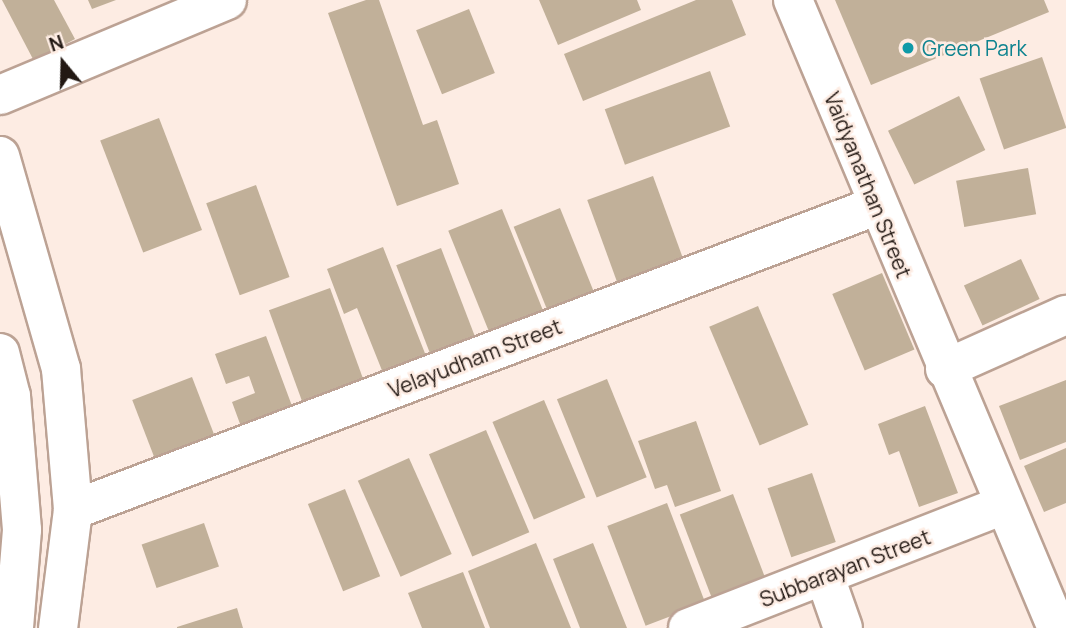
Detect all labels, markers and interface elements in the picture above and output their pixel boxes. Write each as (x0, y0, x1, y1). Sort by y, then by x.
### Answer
north arrow (28, 28, 98, 98)
text: N (45, 29, 67, 58)
place label: Green Park (922, 35, 1027, 61)
marker: Green Park (900, 40, 916, 56)
street label: Vaidyanathan Street (819, 88, 917, 282)
street label: Velayudham Street (385, 313, 565, 403)
street label: Subbarayan Street (756, 524, 934, 612)

